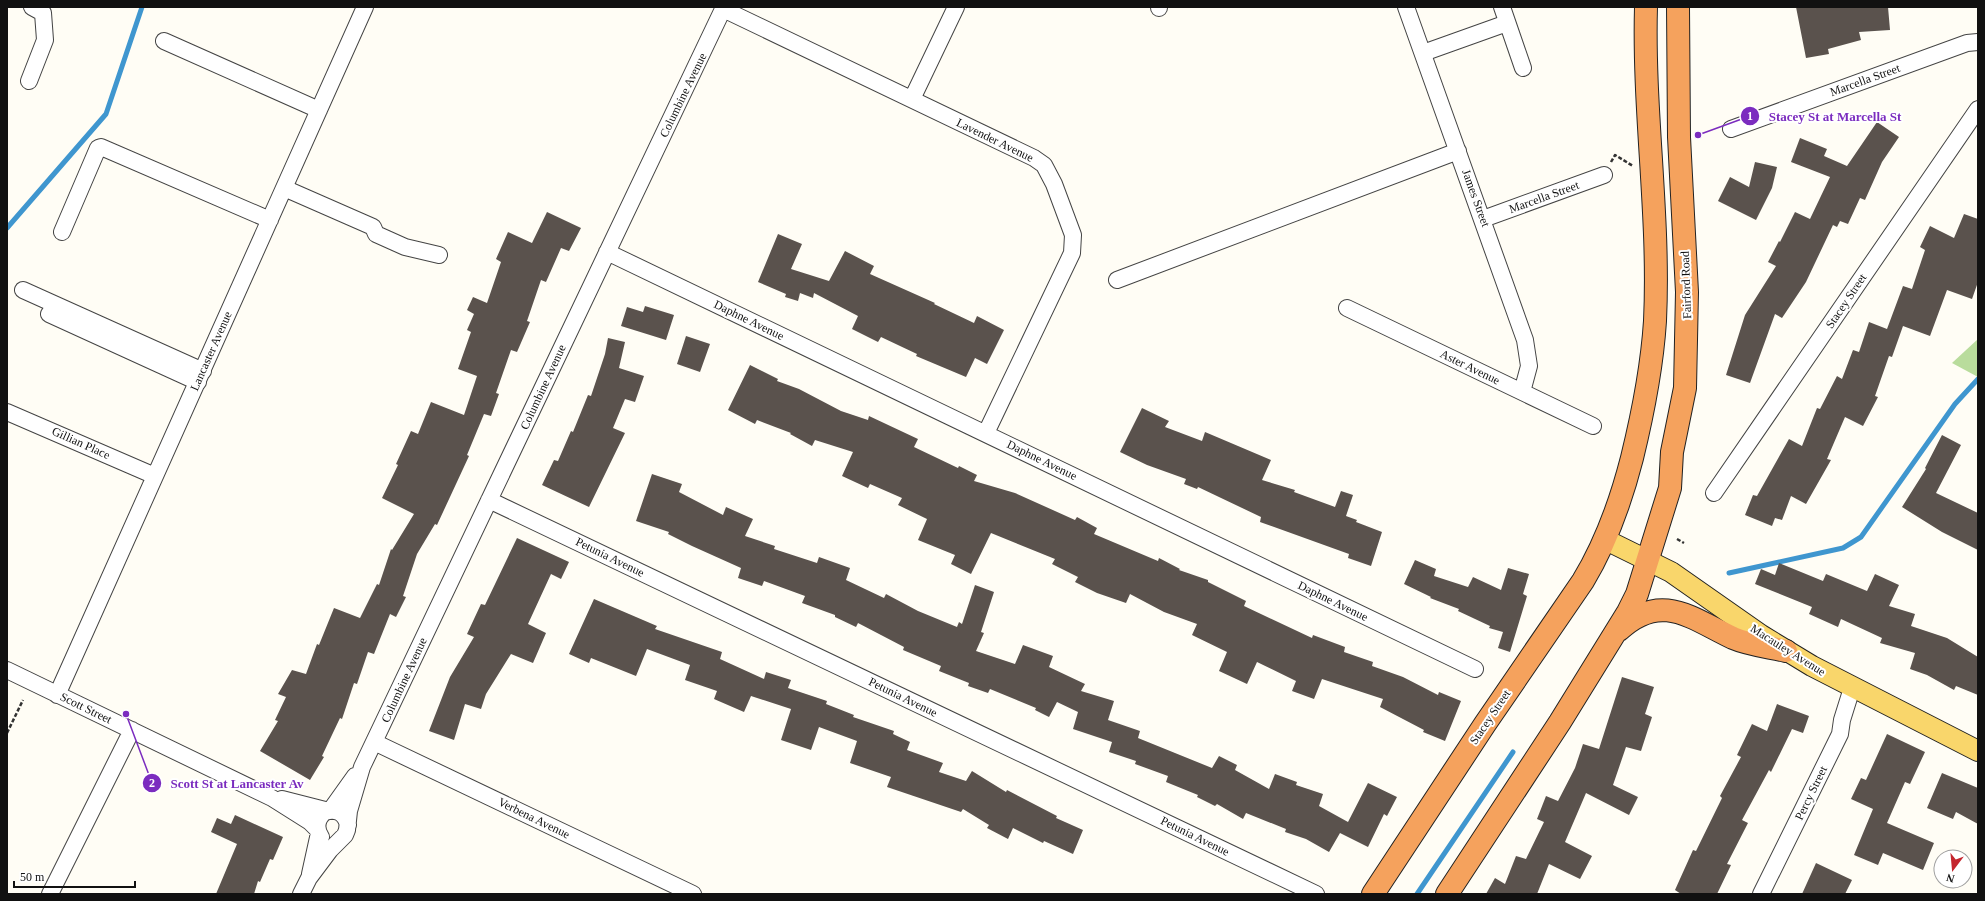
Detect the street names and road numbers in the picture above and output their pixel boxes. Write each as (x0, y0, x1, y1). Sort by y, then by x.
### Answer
street label: Columbine Avenue (657, 51, 709, 139)
street label: Marcella Street (1828, 61, 1903, 99)
street label: Lavender Avenue (954, 115, 1036, 165)
street label: James Street (1459, 167, 1493, 229)
street label: Marcella Street (1507, 178, 1582, 216)
street label: Fairford Road (1678, 251, 1694, 319)
street label: Stacey Street (1823, 270, 1870, 331)
street label: Daphne Avenue (712, 297, 786, 343)
street label: Lancaster Avenue (187, 309, 235, 393)
street label: Columbine Avenue (517, 342, 569, 432)
street label: Aster Avenue (1438, 347, 1502, 387)
street label: Gillian Place (50, 424, 112, 462)
street label: Daphne Avenue (1005, 437, 1079, 483)
street label: Petunia Avenue (573, 534, 647, 580)
street label: Daphne Avenue (1296, 578, 1370, 624)
street label: Macauley Avenue (1748, 621, 1828, 679)
street label: Columbine Avenue (378, 635, 430, 725)
street label: Petunia Avenue (866, 674, 940, 720)
street label: Stacey Street (1467, 686, 1514, 747)
street label: Scott Street (58, 690, 115, 727)
street label: Percy Street (1792, 763, 1830, 822)
street label: Verbena Avenue (496, 795, 572, 841)
street label: Petunia Avenue (1158, 813, 1232, 859)

